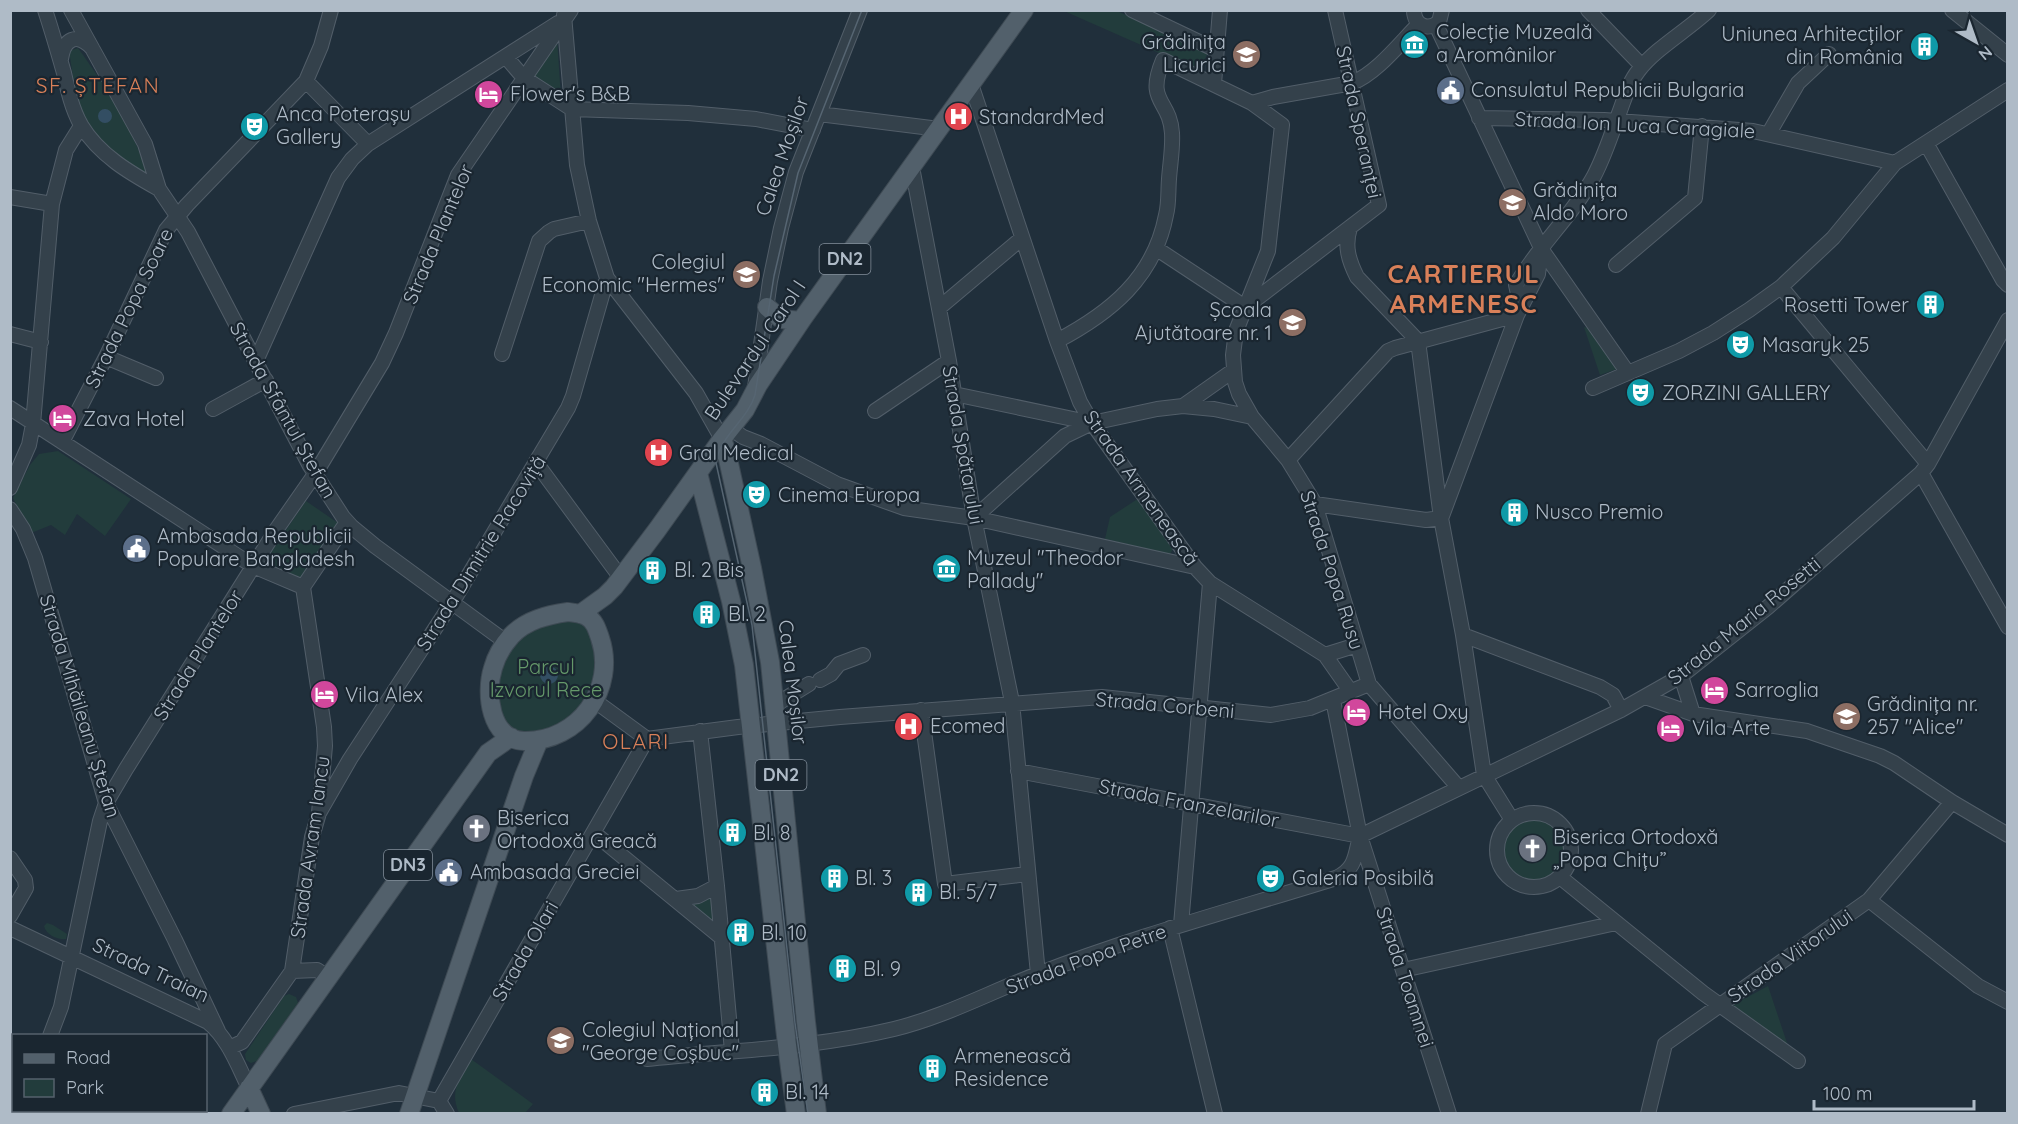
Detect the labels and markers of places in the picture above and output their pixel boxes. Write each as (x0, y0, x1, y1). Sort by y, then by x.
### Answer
place label: Colecție Muzeală a Aromânilor (1436, 19, 1593, 67)
place label: Uniunea Arhitecților din România (1721, 21, 1903, 69)
museum icon: Colecție Muzeală a Aromânilor (1399, 28, 1431, 60)
place label: Grădinița Licurici (1141, 29, 1226, 77)
building icon: Uniunea Arhitecților din România (1908, 30, 1940, 62)
school or university icon: Grădinița Licurici (1231, 38, 1263, 70)
public building icon: Consulatul Republicii Bulgaria (1434, 74, 1466, 106)
place label: Consulatul Republicii Bulgaria (1471, 77, 1744, 102)
hotel icon: Flower's B&B (473, 78, 505, 110)
place label: Flower's B&B (510, 81, 630, 106)
place label: Anca Poterașu Gallery (276, 101, 411, 149)
hospital icon: StandardMed (942, 101, 974, 133)
place label: StandardMed (979, 104, 1104, 129)
theatre icon: Anca Poterașu Gallery (239, 110, 271, 142)
place label: Grădinița Aldo Moro (1533, 177, 1628, 225)
school or university icon: Grădinița Aldo Moro (1496, 186, 1528, 218)
place label: Colegiul Economic "Hermes" (542, 249, 725, 297)
school or university icon: Colegiul Economic "Hermes" (730, 258, 762, 290)
building icon: Rosetti Tower (1914, 289, 1946, 321)
place label: Rosetti Tower (1784, 292, 1909, 317)
place label: Școala Ajutătoare nr. 1 (1135, 297, 1272, 345)
school or university icon: Școala Ajutătoare nr. 1 (1277, 306, 1309, 338)
theatre icon: Masaryk 25 (1725, 329, 1757, 361)
place label: Masaryk 25 (1762, 332, 1870, 357)
theatre icon: ZORZINI GALLERY (1625, 377, 1657, 409)
place label: ZORZINI GALLERY (1662, 380, 1830, 405)
hotel icon: Zava Hotel (46, 403, 78, 435)
place label: Zava Hotel (83, 406, 185, 431)
hospital icon: Gral Medical (642, 437, 674, 469)
place label: Gral Medical (679, 440, 794, 465)
theatre icon: Cinema Europa (741, 479, 773, 511)
place label: Cinema Europa (778, 482, 920, 507)
building icon: Nusco Premio (1498, 496, 1530, 528)
place label: Nusco Premio (1535, 499, 1663, 524)
place label: Ambasada Republicii Populare Bangladesh (157, 523, 355, 571)
public building icon: Ambasada Republicii Populare Bangladesh (120, 532, 152, 564)
place label: Muzeul "Theodor Pallady" (967, 545, 1124, 593)
museum icon: Muzeul "Theodor Pallady" (930, 553, 962, 585)
building icon: Bl. 2 Bis (637, 554, 669, 586)
place label: Bl. 2 Bis (674, 557, 744, 582)
building icon: Bl. 2 (691, 598, 723, 630)
place label: Bl. 2 (728, 601, 766, 626)
hotel icon: Sarroglia (1698, 674, 1730, 706)
place label: Sarroglia (1735, 677, 1819, 702)
hotel icon: Vila Alex (308, 679, 340, 711)
place label: Vila Alex (345, 682, 423, 707)
place label: Grădinița nr. 257 "Alice" (1867, 691, 1978, 739)
hotel icon: Hotel Oxy (1341, 696, 1373, 728)
place label: Hotel Oxy (1378, 699, 1469, 724)
school or university icon: Grădinița nr. 257 "Alice" (1830, 700, 1862, 732)
hospital icon: Ecomed (893, 710, 925, 742)
hotel icon: Vila Arte (1655, 712, 1687, 744)
place label: Ecomed (930, 713, 1005, 738)
place label: Vila Arte (1692, 715, 1770, 740)
place label: Biserica Ortodoxă Greacă (497, 805, 657, 853)
church icon: Biserica Ortodoxă Greacă (460, 813, 492, 845)
building icon: Bl. 8 (716, 817, 748, 849)
place label: Bl. 8 (753, 820, 790, 845)
place label: Biserica Ortodoxă „Popa Chițu” (1553, 824, 1718, 872)
church icon: Biserica Ortodoxă „Popa Chițu” (1516, 832, 1548, 864)
public building icon: Ambasada Greciei (433, 856, 465, 888)
place label: Ambasada Greciei (470, 859, 639, 884)
building icon: Bl. 3 (818, 862, 850, 894)
theatre icon: Galeria Posibilă (1255, 862, 1287, 894)
place label: Bl. 3 (855, 865, 892, 890)
place label: Galeria Posibilă (1292, 865, 1434, 890)
building icon: Bl. 5/7 (902, 876, 934, 908)
place label: Bl. 5/7 (939, 879, 997, 904)
building icon: Bl. 10 (724, 917, 756, 949)
place label: Bl. 10 (761, 920, 807, 945)
building icon: Bl. 9 (826, 953, 858, 985)
place label: Bl. 9 (863, 956, 901, 981)
place label: Colegiul Național "George Coșbuc" (582, 1017, 739, 1065)
school or university icon: Colegiul Național "George Coșbuc" (545, 1025, 577, 1057)
place label: Armenească Residence (954, 1043, 1071, 1091)
building icon: Armenească Residence (917, 1052, 949, 1084)
building icon: Bl. 14 (748, 1076, 780, 1108)
place label: Bl. 14 (785, 1079, 829, 1104)

